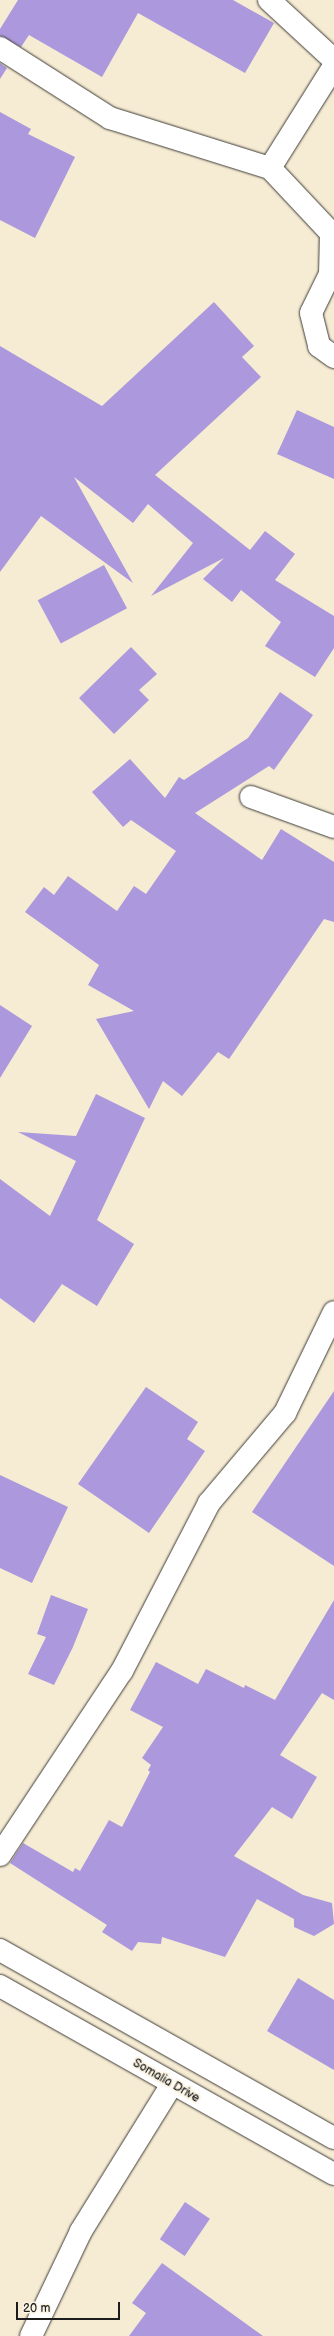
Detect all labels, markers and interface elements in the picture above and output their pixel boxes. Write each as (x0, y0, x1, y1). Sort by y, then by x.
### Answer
street label: Somalia Drive (130, 2056, 202, 2106)
scale bar (18, 2294, 122, 2320)
text: 20 m (23, 2301, 50, 2316)

